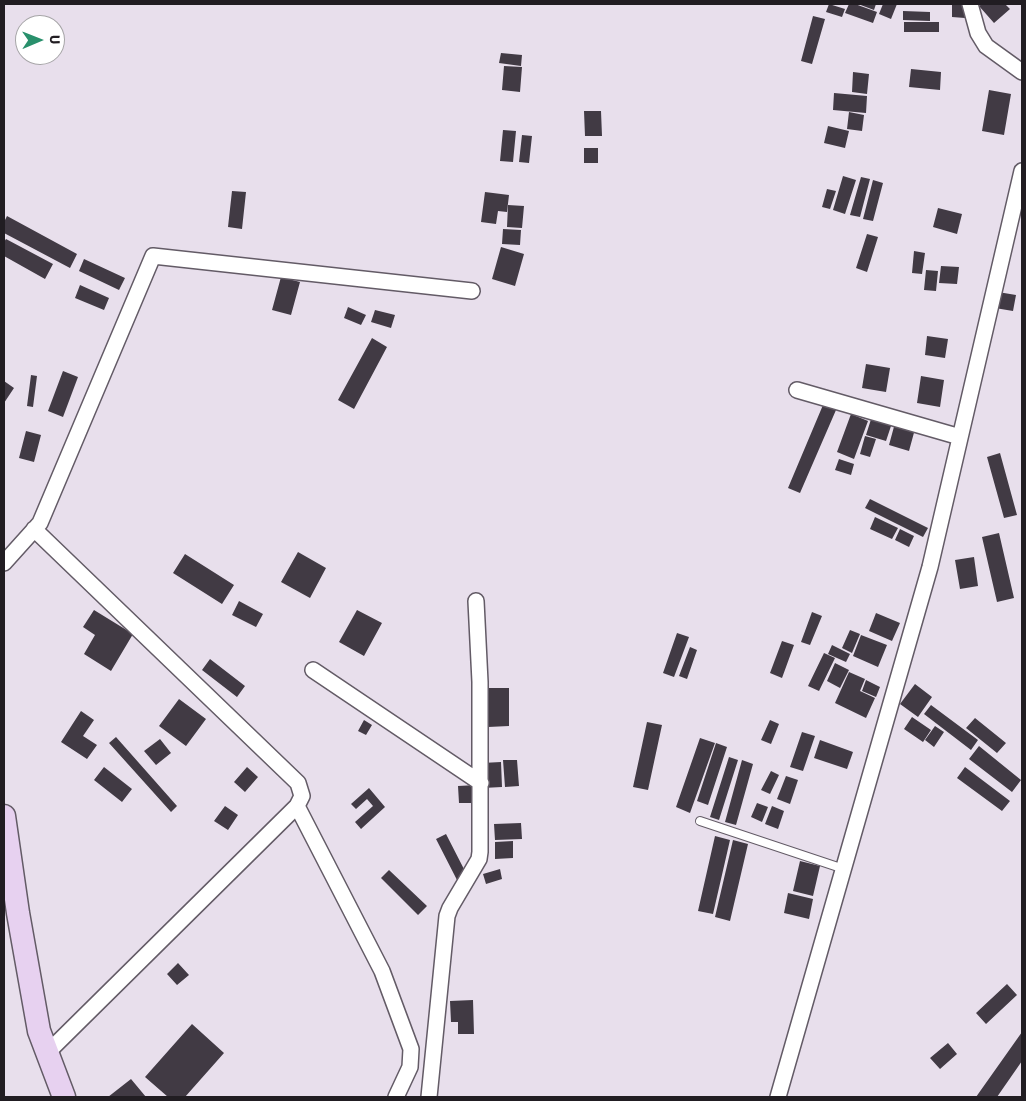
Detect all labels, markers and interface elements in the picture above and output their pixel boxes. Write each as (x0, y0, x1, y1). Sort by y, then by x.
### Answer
north arrow (15, 15, 65, 65)
text: U (46, 35, 63, 45)

